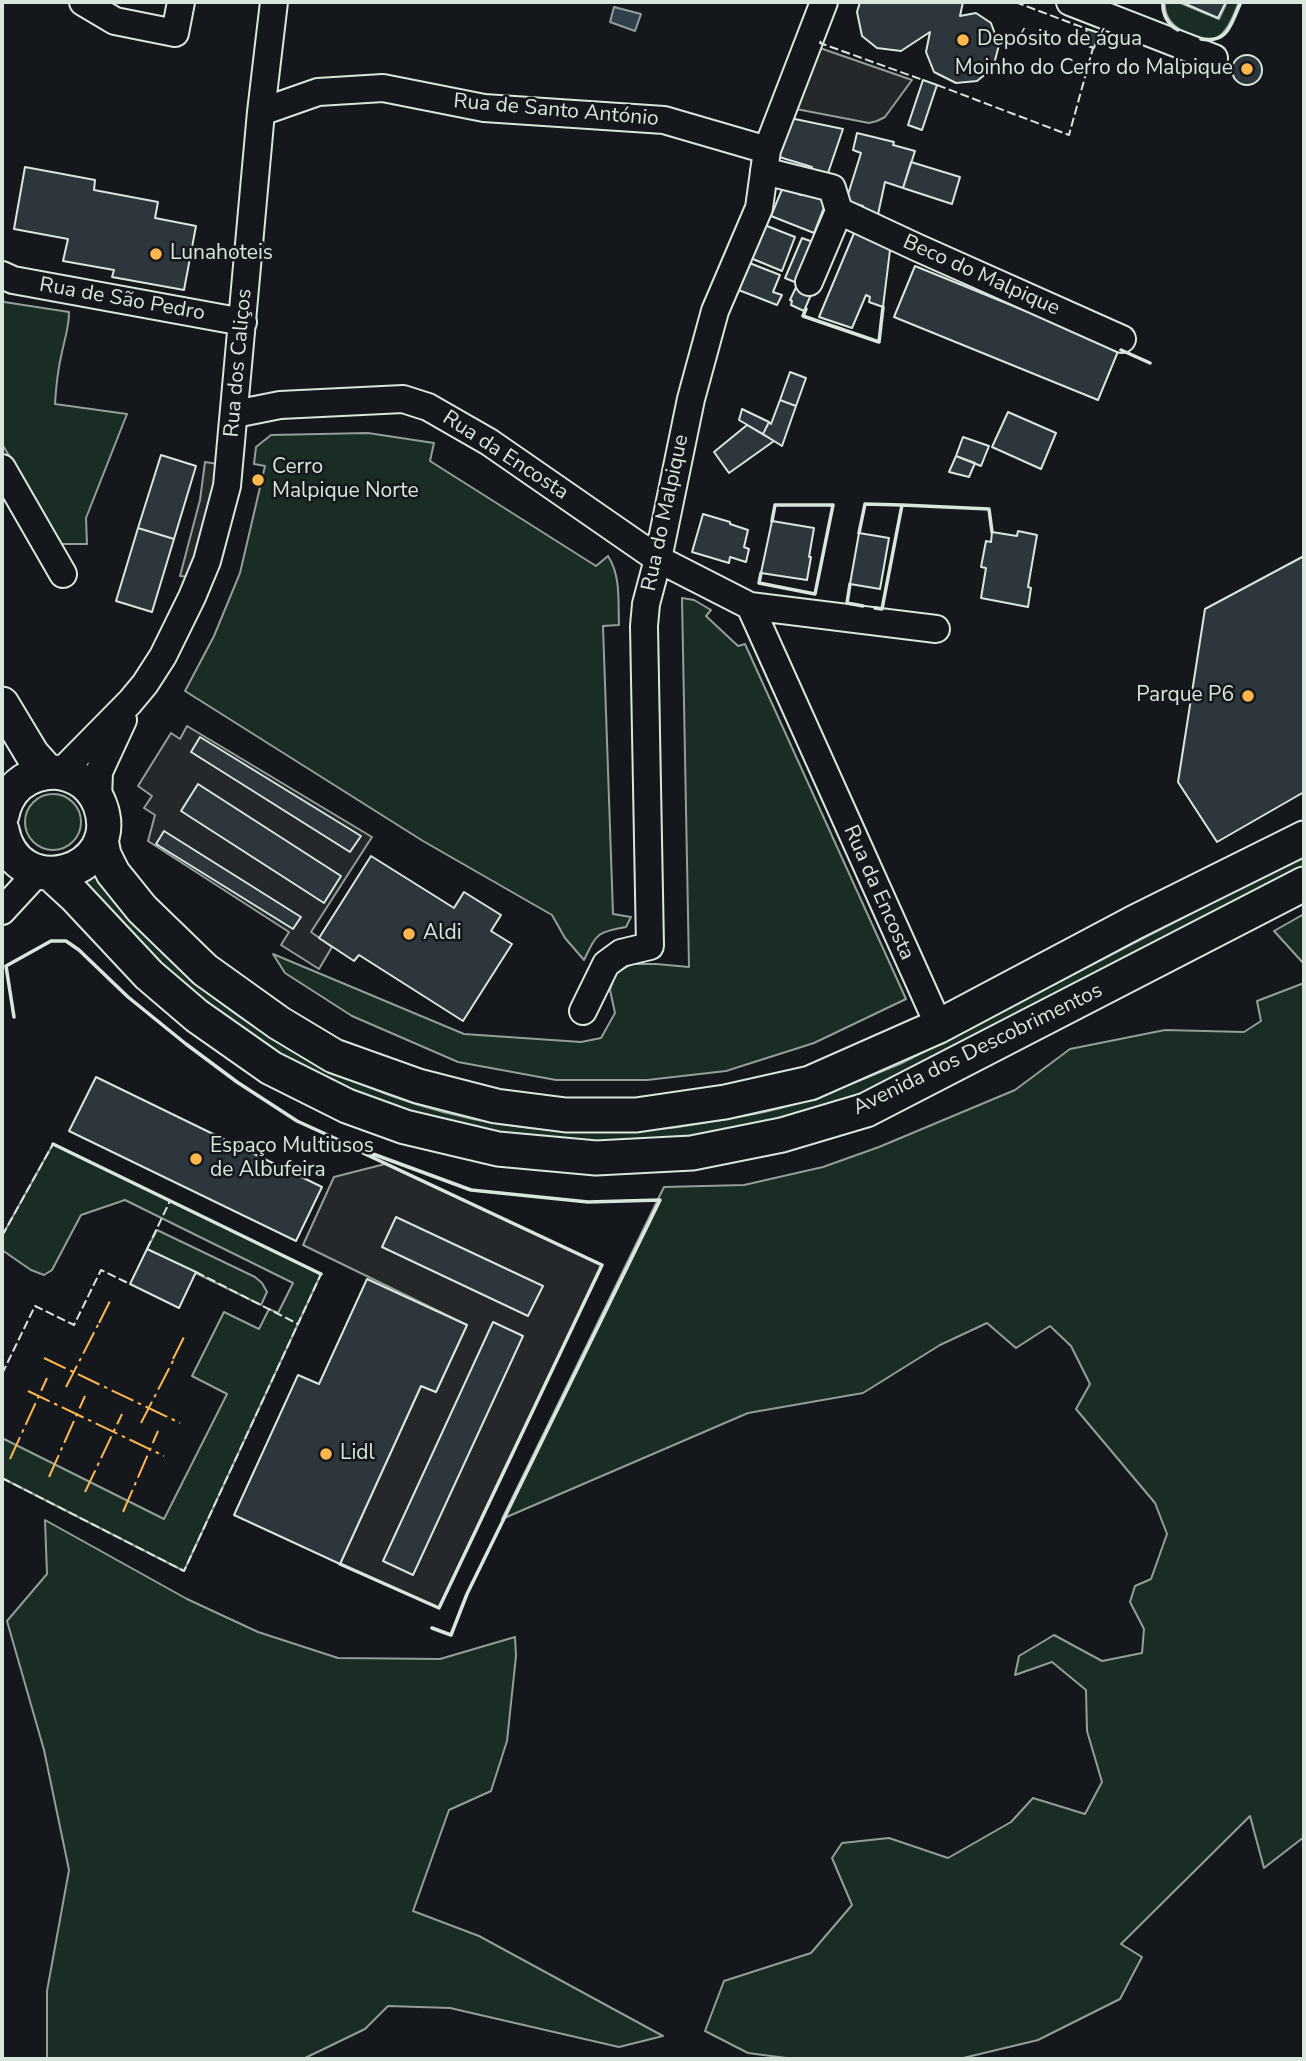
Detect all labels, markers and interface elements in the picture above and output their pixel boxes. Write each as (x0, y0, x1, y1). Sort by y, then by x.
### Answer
place label: Depósito de água (977, 27, 1142, 53)
marker: Depósito de água (955, 32, 971, 48)
place label: Moinho do Cerro do Malpique (955, 56, 1233, 82)
marker: Moinho do Cerro do Malpique (1239, 61, 1255, 77)
street label: Rua de Santo António (452, 89, 660, 133)
street label: Beco do Malpique (899, 230, 1063, 322)
place label: Lunahoteis (170, 241, 273, 267)
marker: Lunahoteis (148, 246, 164, 262)
street label: Rua de São Pedro (37, 273, 207, 327)
street label: Rua dos Caliços (220, 288, 258, 438)
street label: Rua da Encosta (437, 406, 573, 506)
street label: Rua do Malpique (637, 432, 695, 594)
place label: Cerro Malpique Norte (272, 455, 419, 505)
marker: Cerro Malpique Norte (250, 472, 266, 488)
place label: Parque P6 (1136, 683, 1234, 709)
marker: Parque P6 (1240, 688, 1256, 704)
street label: Rua da Encosta (837, 822, 919, 964)
place label: Aldi (423, 921, 462, 947)
marker: Aldi (401, 926, 417, 942)
street label: Avenida dos Descobrimentos (849, 979, 1107, 1121)
place label: Espaço Multiusos de Albufeira (210, 1134, 374, 1184)
marker: Espaço Multiusos de Albufeira (188, 1151, 204, 1167)
place label: Lidl (340, 1441, 375, 1467)
marker: Lidl (318, 1446, 334, 1462)

